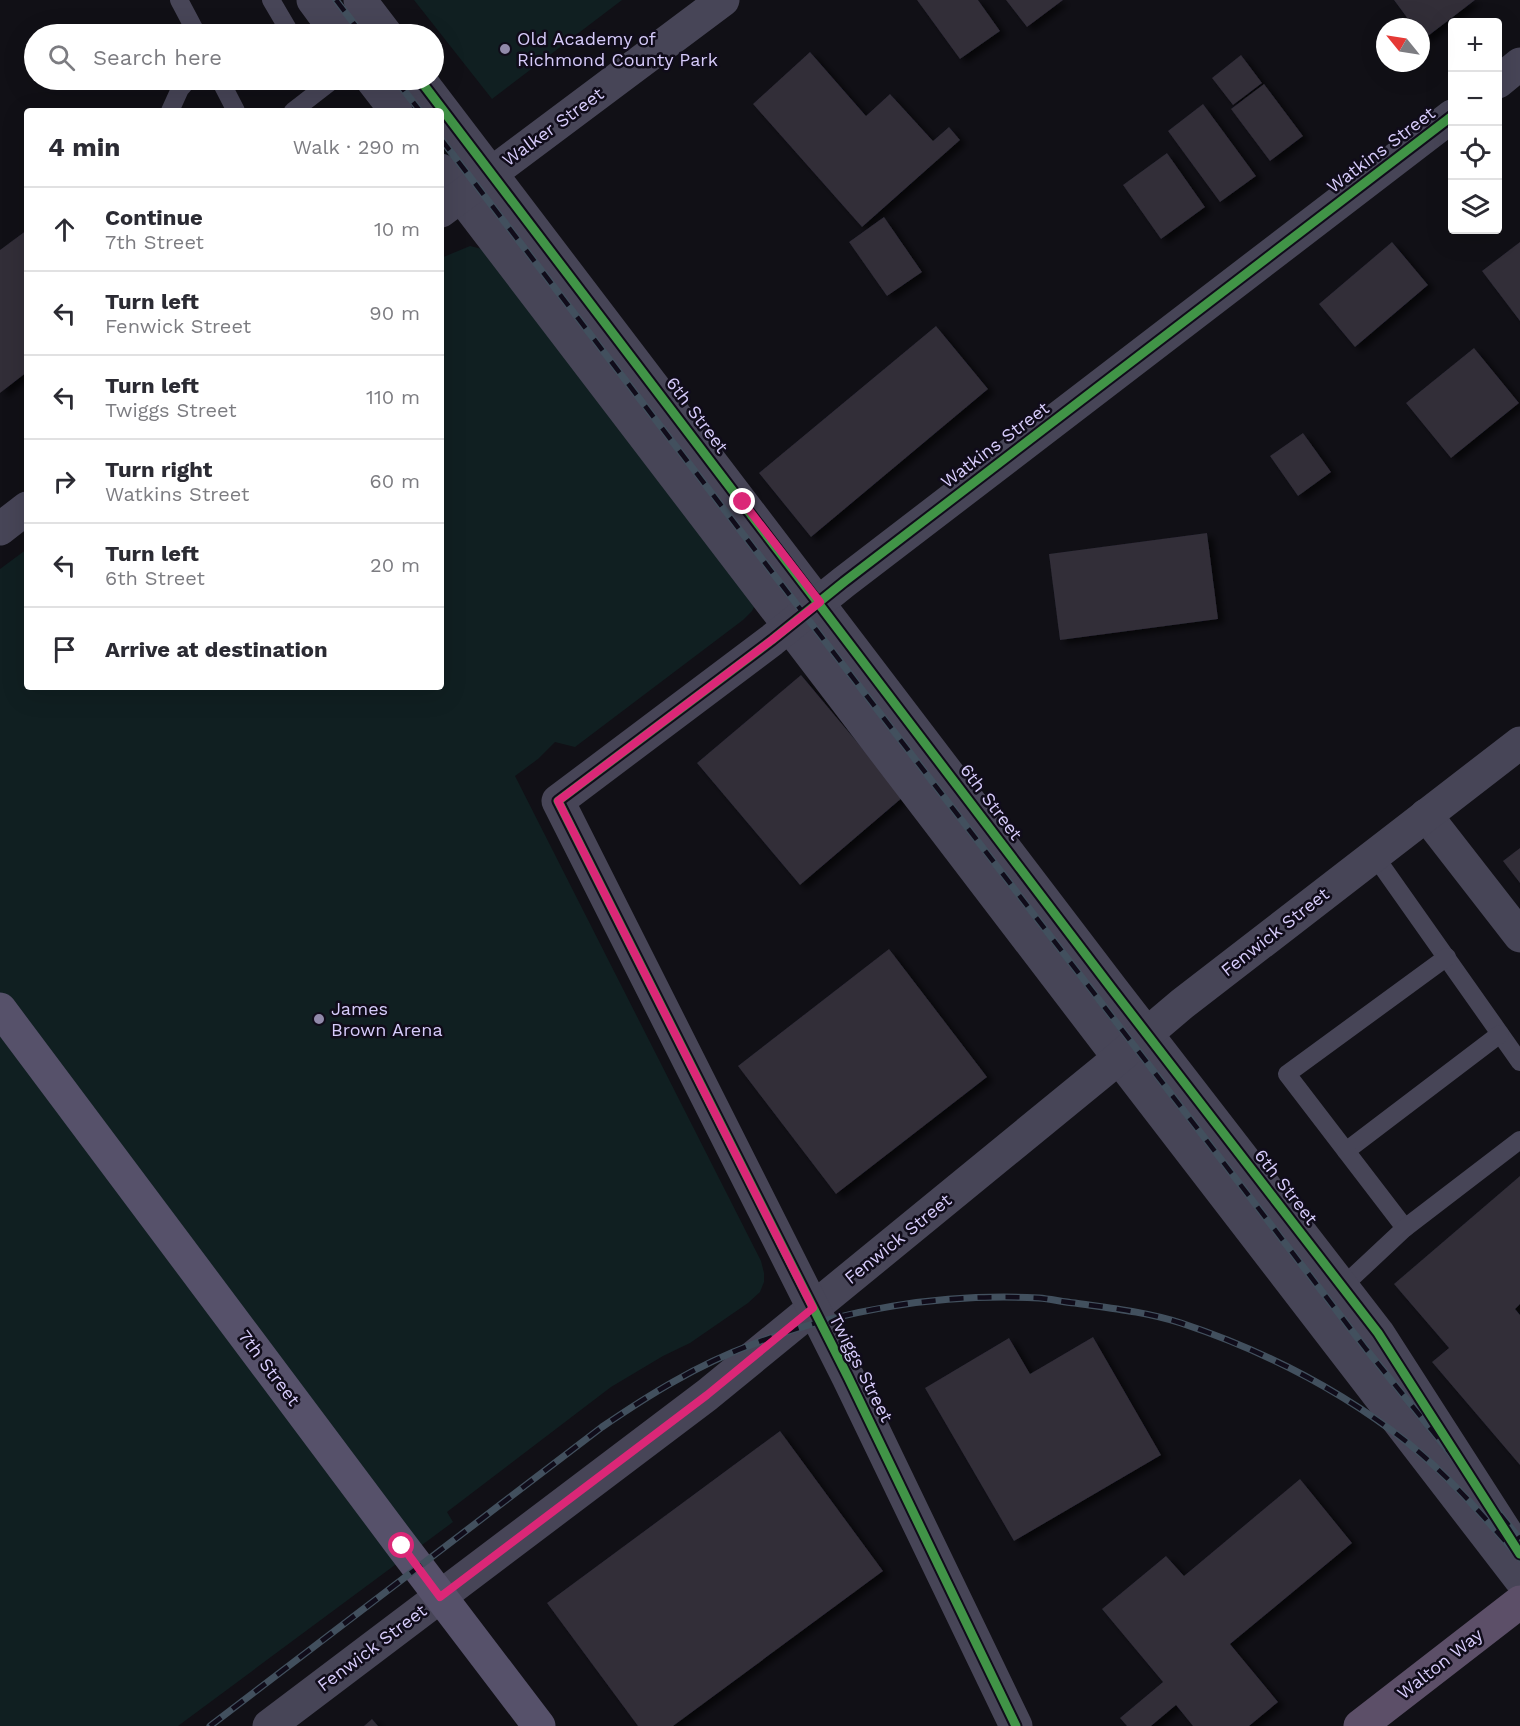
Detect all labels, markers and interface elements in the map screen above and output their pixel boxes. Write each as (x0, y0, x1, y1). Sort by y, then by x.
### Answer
north arrow (1376, 18, 1430, 72)
map controls (1448, 18, 1502, 234)
button: + (1448, 18, 1502, 72)
search box (24, 24, 444, 90)
place label: Old Academy of Richmond County Park (517, 28, 718, 70)
icon: search (45, 41, 78, 74)
marker: Old Academy of Richmond County Park (498, 42, 512, 56)
text: Search here (93, 45, 222, 70)
button: − (1448, 72, 1502, 126)
street label: Walker Street (498, 83, 608, 170)
street label: Watkins Street (1323, 102, 1439, 197)
button: locate (1448, 126, 1502, 180)
text: 4 min (48, 132, 120, 162)
text: Walk · 290 m (293, 135, 420, 159)
button: layers (1448, 180, 1502, 234)
text: Continue (105, 205, 203, 230)
icon: ahead (48, 213, 81, 246)
text: 10 m (374, 217, 420, 241)
text: 7th Street (105, 230, 204, 254)
text: Turn left (105, 289, 199, 314)
icon: left (48, 297, 81, 330)
text: 90 m (369, 301, 420, 325)
text: Fenwick Street (105, 314, 251, 338)
street label: 6th Street (662, 372, 733, 457)
text: Turn left (105, 373, 199, 398)
icon: left (48, 381, 81, 414)
text: 110 m (366, 385, 420, 409)
street label: Watkins Street (937, 397, 1053, 492)
text: Twiggs Street (105, 398, 237, 422)
text: Turn right (105, 457, 212, 482)
icon: right (48, 465, 81, 498)
text: 60 m (370, 469, 420, 493)
text: Watkins Street (105, 482, 249, 506)
route end (729, 488, 755, 514)
text: Turn left (105, 541, 199, 566)
icon: left (48, 549, 81, 582)
text: 20 m (370, 553, 420, 577)
text: 6th Street (105, 566, 205, 590)
icon: arrive (48, 633, 81, 666)
text: Arrive at destination (105, 637, 328, 662)
street label: 6th Street (956, 759, 1027, 844)
street label: Fenwick Street (1216, 883, 1333, 980)
place label: James Brown Arena (331, 998, 443, 1040)
marker: James Brown Arena (312, 1012, 326, 1026)
street label: 6th Street (1250, 1145, 1323, 1229)
street label: Fenwick Street (840, 1189, 956, 1288)
street label: Twiggs Street (825, 1310, 898, 1426)
street label: 7th Street (234, 1326, 305, 1410)
route start (388, 1532, 414, 1558)
street label: Fenwick Street (313, 1599, 431, 1696)
street label: Walton Way (1393, 1623, 1487, 1703)

